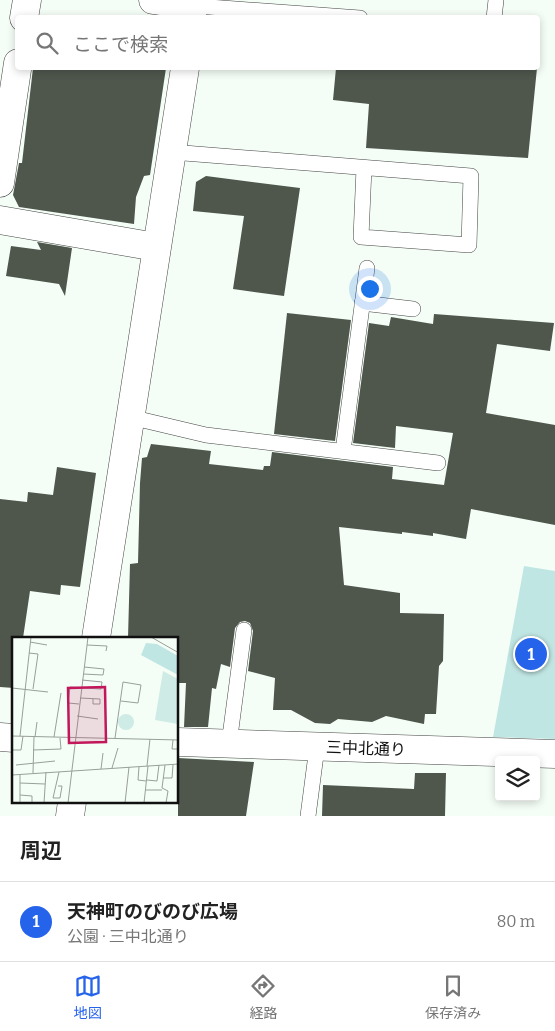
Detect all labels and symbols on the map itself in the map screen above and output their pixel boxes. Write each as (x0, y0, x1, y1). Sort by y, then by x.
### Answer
your location (357, 276, 383, 302)
pin: 1 (515, 635, 547, 673)
inset map (12, 637, 179, 804)
street label: 三中北通り (326, 738, 406, 759)

